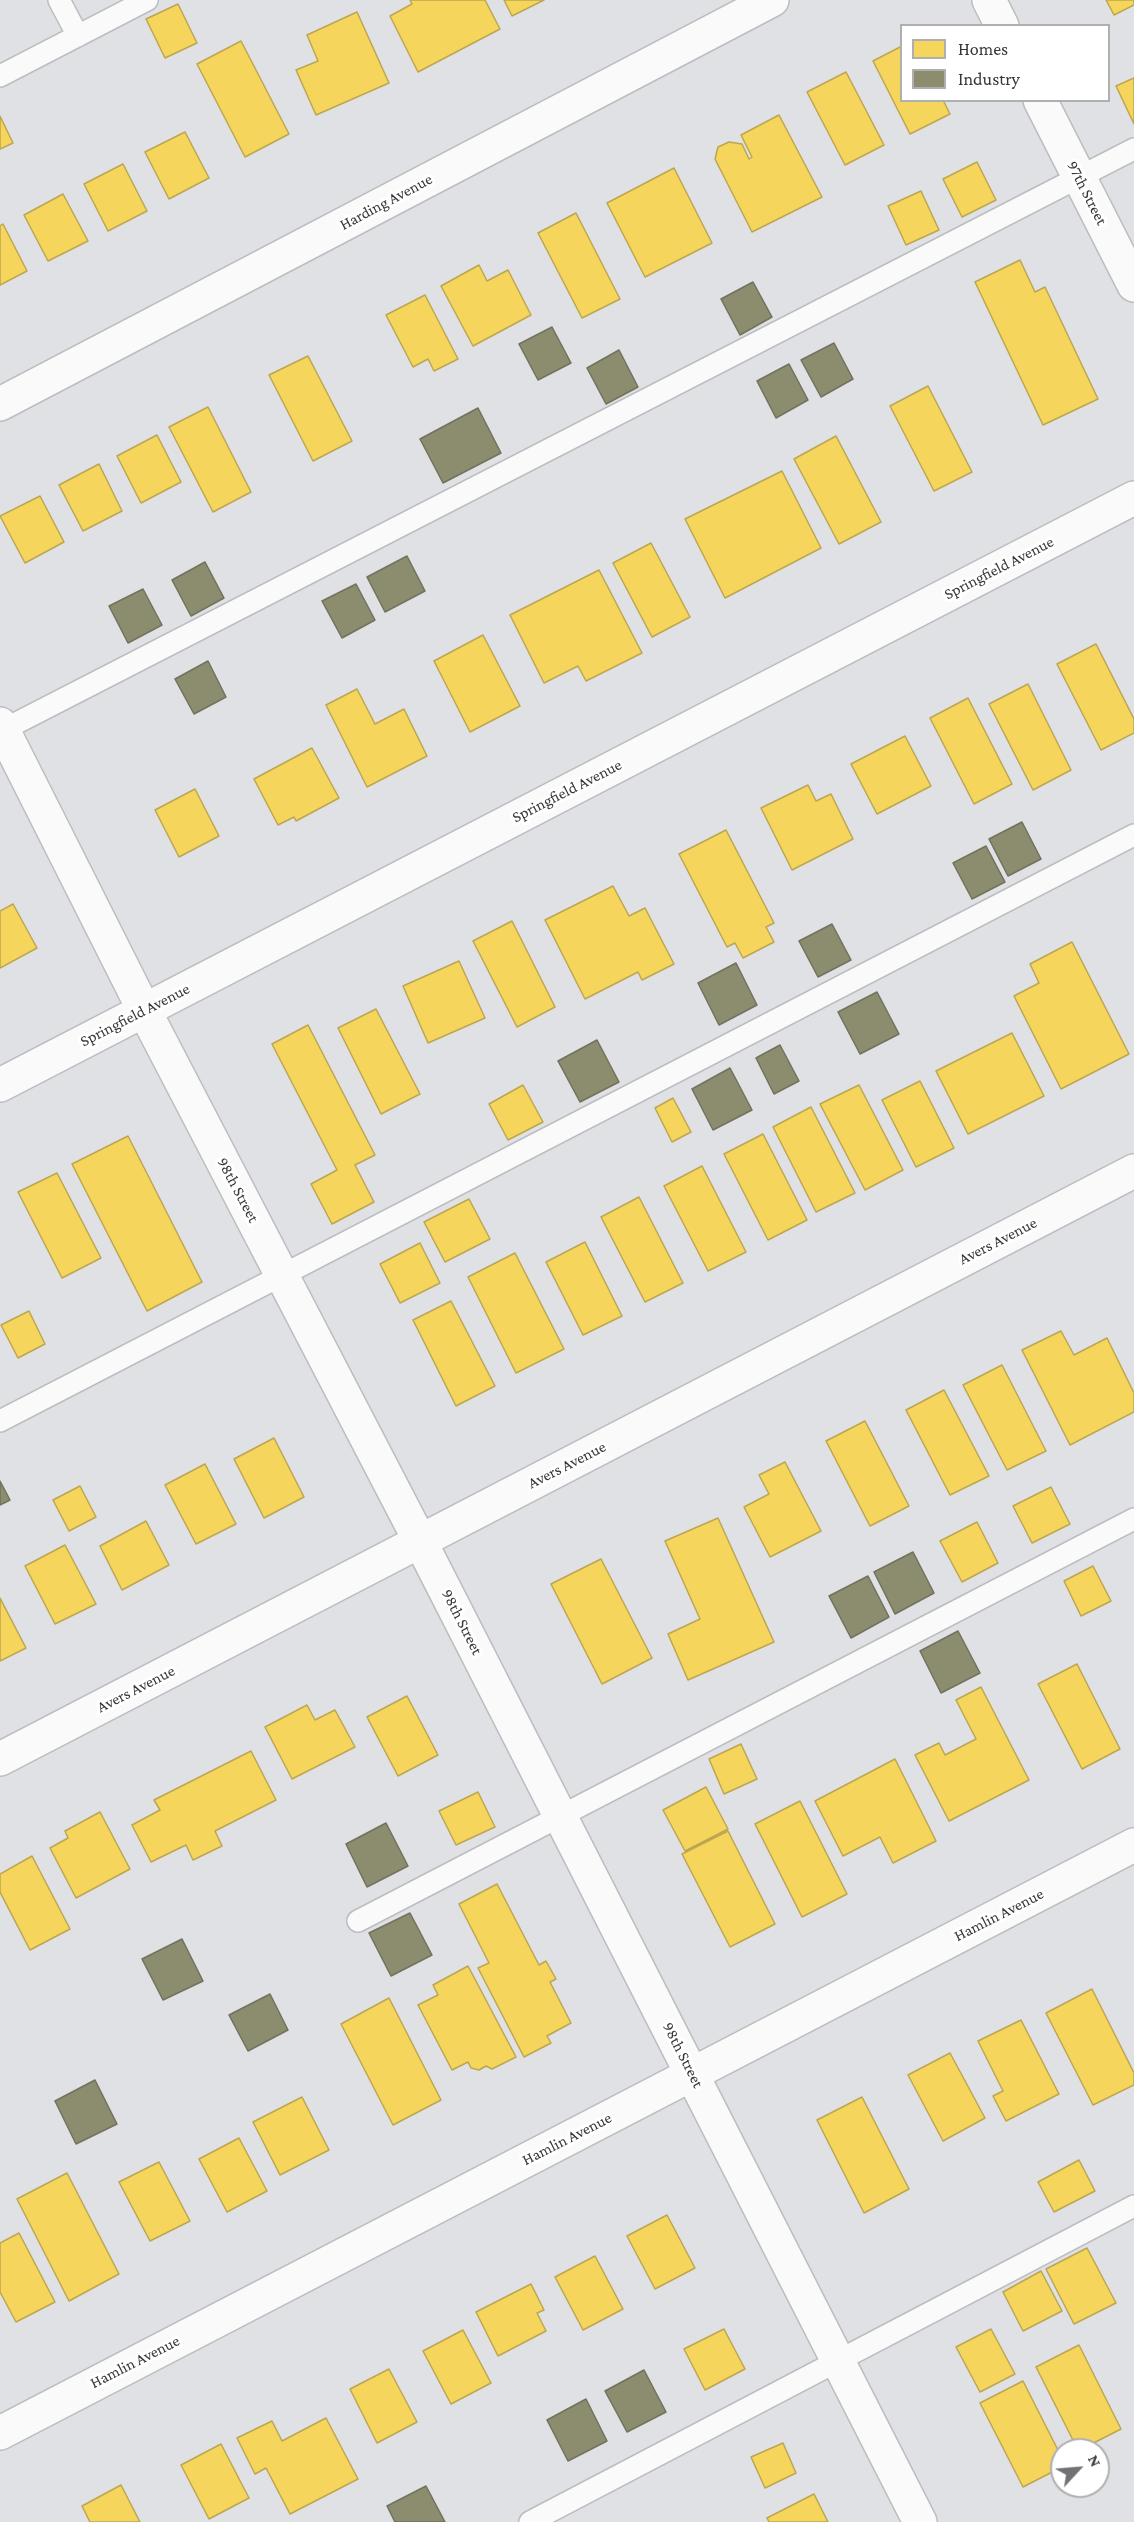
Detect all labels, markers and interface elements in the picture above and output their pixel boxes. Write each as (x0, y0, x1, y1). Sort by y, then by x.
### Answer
legend (900, 24, 1110, 102)
text: Homes (958, 39, 1008, 59)
text: Industry (958, 69, 1020, 89)
street label: 97th Street (1063, 158, 1111, 228)
street label: Harding Avenue (336, 170, 436, 234)
street label: Springfield Avenue (941, 532, 1057, 604)
street label: Springfield Avenue (509, 755, 625, 827)
street label: Springfield Avenue (77, 979, 193, 1051)
street label: 98th Street (213, 1154, 263, 1226)
street label: Avers Avenue (956, 1213, 1040, 1269)
street label: Avers Avenue (525, 1437, 609, 1493)
street label: 98th Street (437, 1586, 487, 1658)
street label: Avers Avenue (94, 1661, 178, 1717)
street label: Hamlin Avenue (951, 1884, 1047, 1946)
street label: 98th Street (658, 2019, 708, 2091)
street label: Hamlin Avenue (519, 2108, 615, 2170)
street label: Hamlin Avenue (87, 2331, 183, 2393)
north arrow (1050, 2438, 1110, 2498)
text: N (1085, 2452, 1105, 2469)

